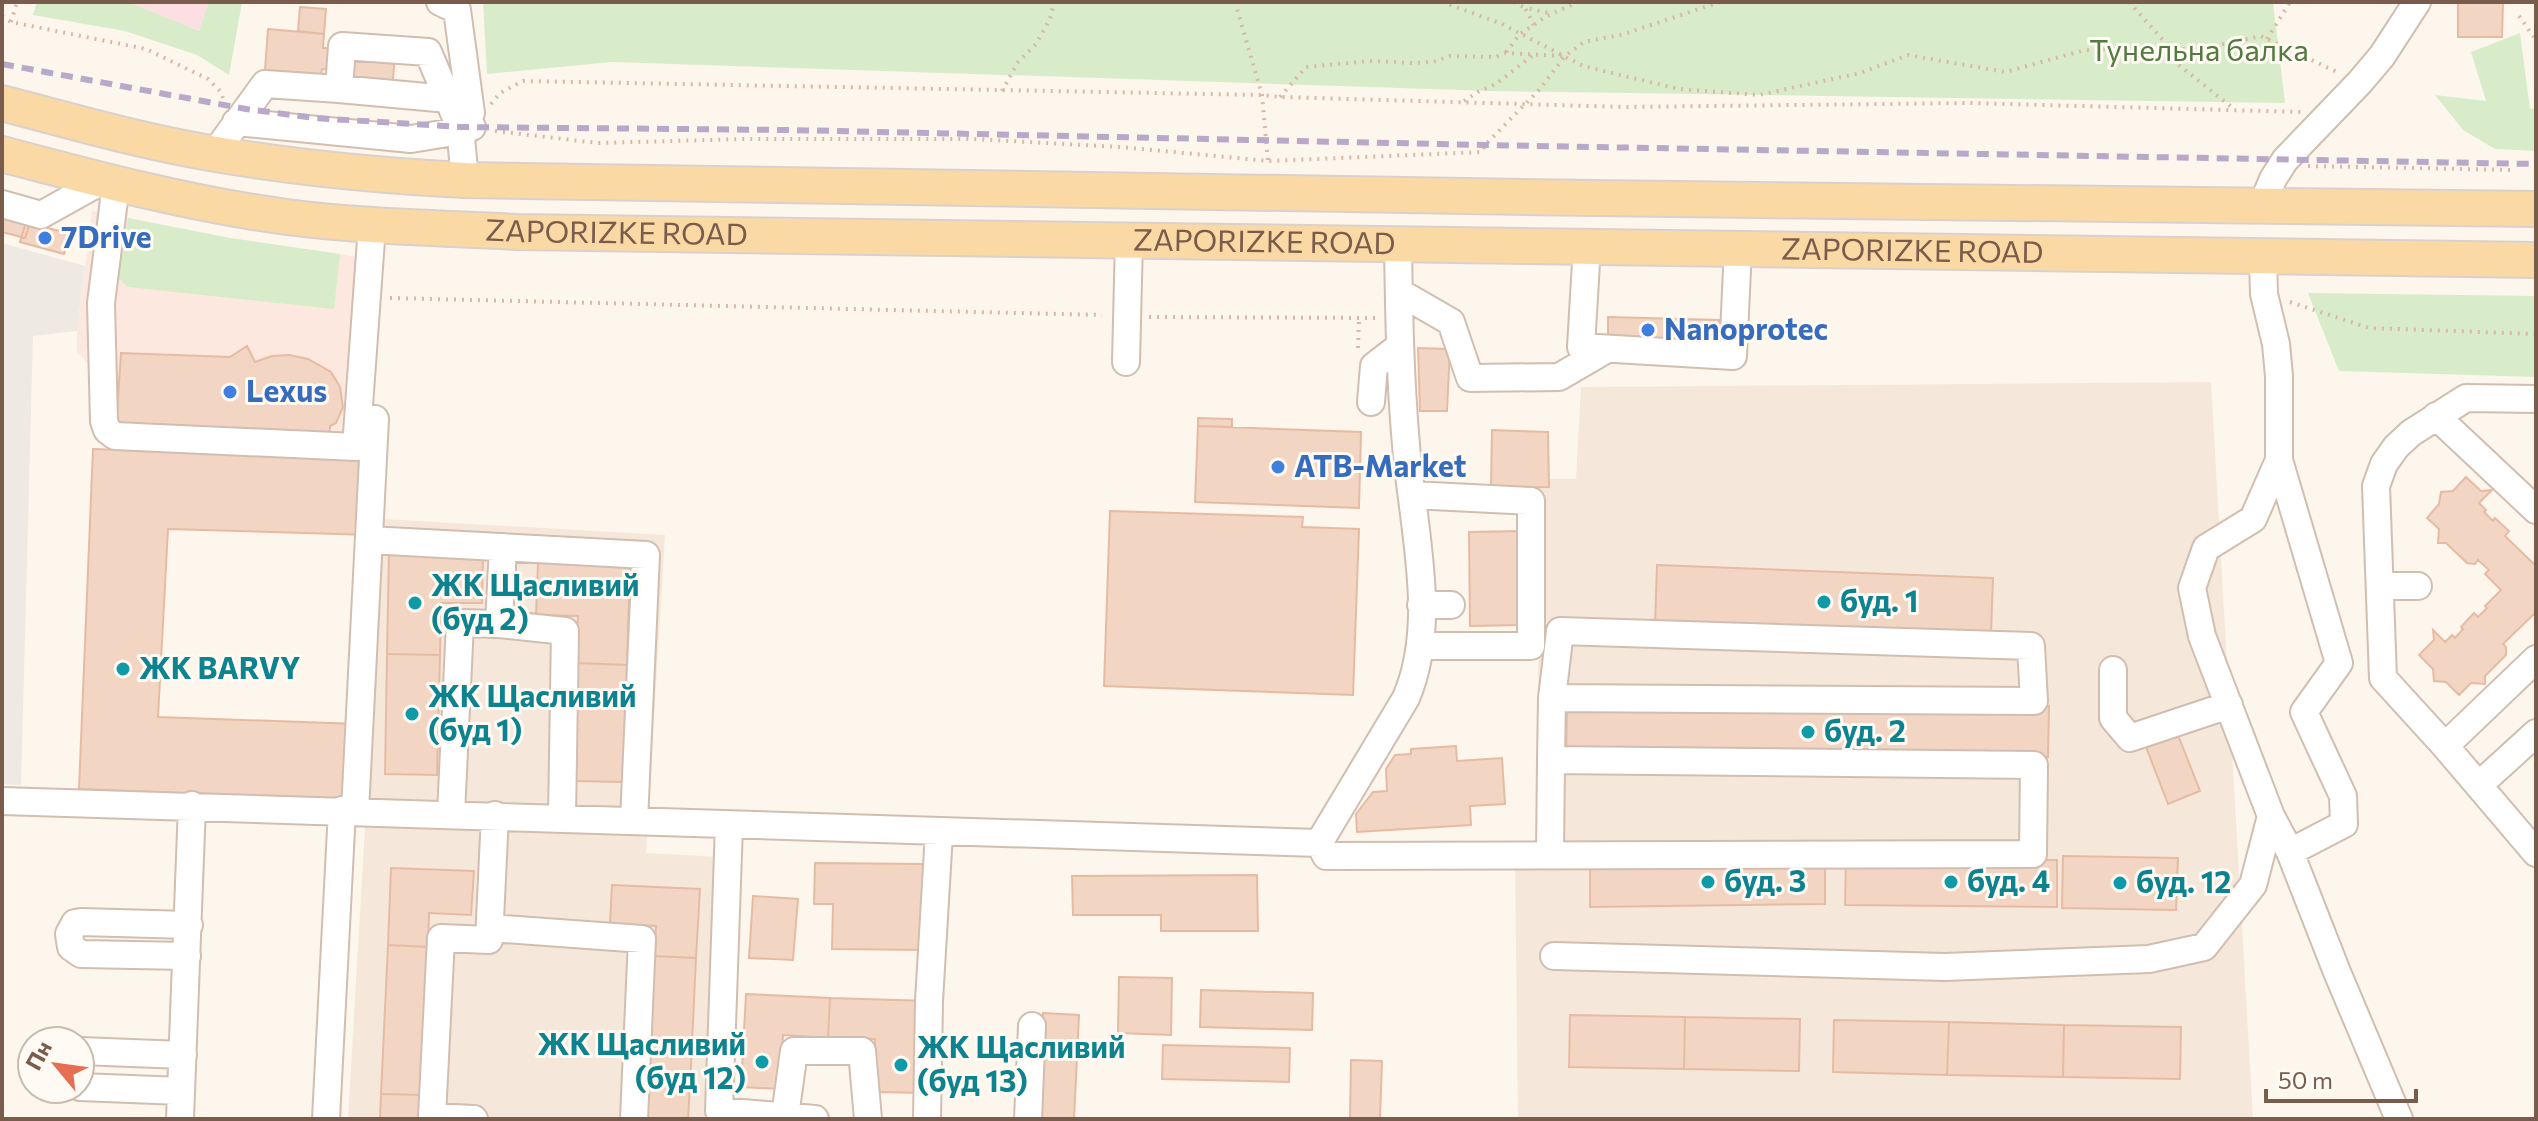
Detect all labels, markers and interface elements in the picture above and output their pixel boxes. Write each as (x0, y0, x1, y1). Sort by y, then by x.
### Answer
park label: Тунельна балка (2089, 30, 2309, 67)
street label: ZAPORIZKE ROAD (484, 209, 748, 251)
place label: 7Drive (61, 217, 152, 254)
street label: ZAPORIZKE ROAD (1133, 220, 1396, 260)
marker: 7Drive (36, 229, 54, 247)
street label: ZAPORIZKE ROAD (1781, 229, 2044, 269)
place label: Nanoprotec (1664, 309, 1828, 346)
marker: Nanoprotec (1639, 321, 1657, 339)
place label: Lexus (246, 371, 327, 408)
marker: Lexus (221, 383, 239, 401)
place label: ATB-Market (1294, 446, 1466, 483)
marker: ATB-Market (1269, 458, 1287, 476)
place label: ЖК Щасливий (буд 2) (431, 565, 639, 636)
place label: буд. 1 (1840, 581, 1918, 618)
marker: буд. 1 (1815, 593, 1833, 611)
marker: ЖК Щасливий (буд 2) (406, 594, 424, 612)
place label: ЖК BARVY (139, 648, 300, 685)
marker: ЖК BARVY (114, 660, 132, 678)
place label: ЖК Щасливий (буд 1) (428, 676, 636, 747)
marker: ЖК Щасливий (буд 1) (403, 705, 421, 723)
place label: буд. 2 (1824, 711, 1906, 748)
marker: буд. 2 (1799, 723, 1817, 741)
place label: буд. 3 (1724, 861, 1806, 898)
place label: буд. 4 (1967, 861, 2050, 898)
place label: буд. 12 (2136, 862, 2231, 899)
marker: буд. 3 (1699, 873, 1717, 891)
marker: буд. 4 (1942, 873, 1960, 891)
marker: буд. 12 (2111, 874, 2129, 892)
place label: ЖК Щасливий (буд 12) (538, 1024, 746, 1095)
north arrow (16, 1025, 96, 1105)
place label: ЖК Щасливий (буд 13) (917, 1027, 1125, 1098)
text: Пн (19, 1036, 57, 1074)
marker: ЖК Щасливий (буд 12) (753, 1053, 771, 1071)
scale bar (2266, 1053, 2416, 1103)
marker: ЖК Щасливий (буд 13) (892, 1056, 910, 1074)
text: 50 m (2278, 1065, 2333, 1094)

